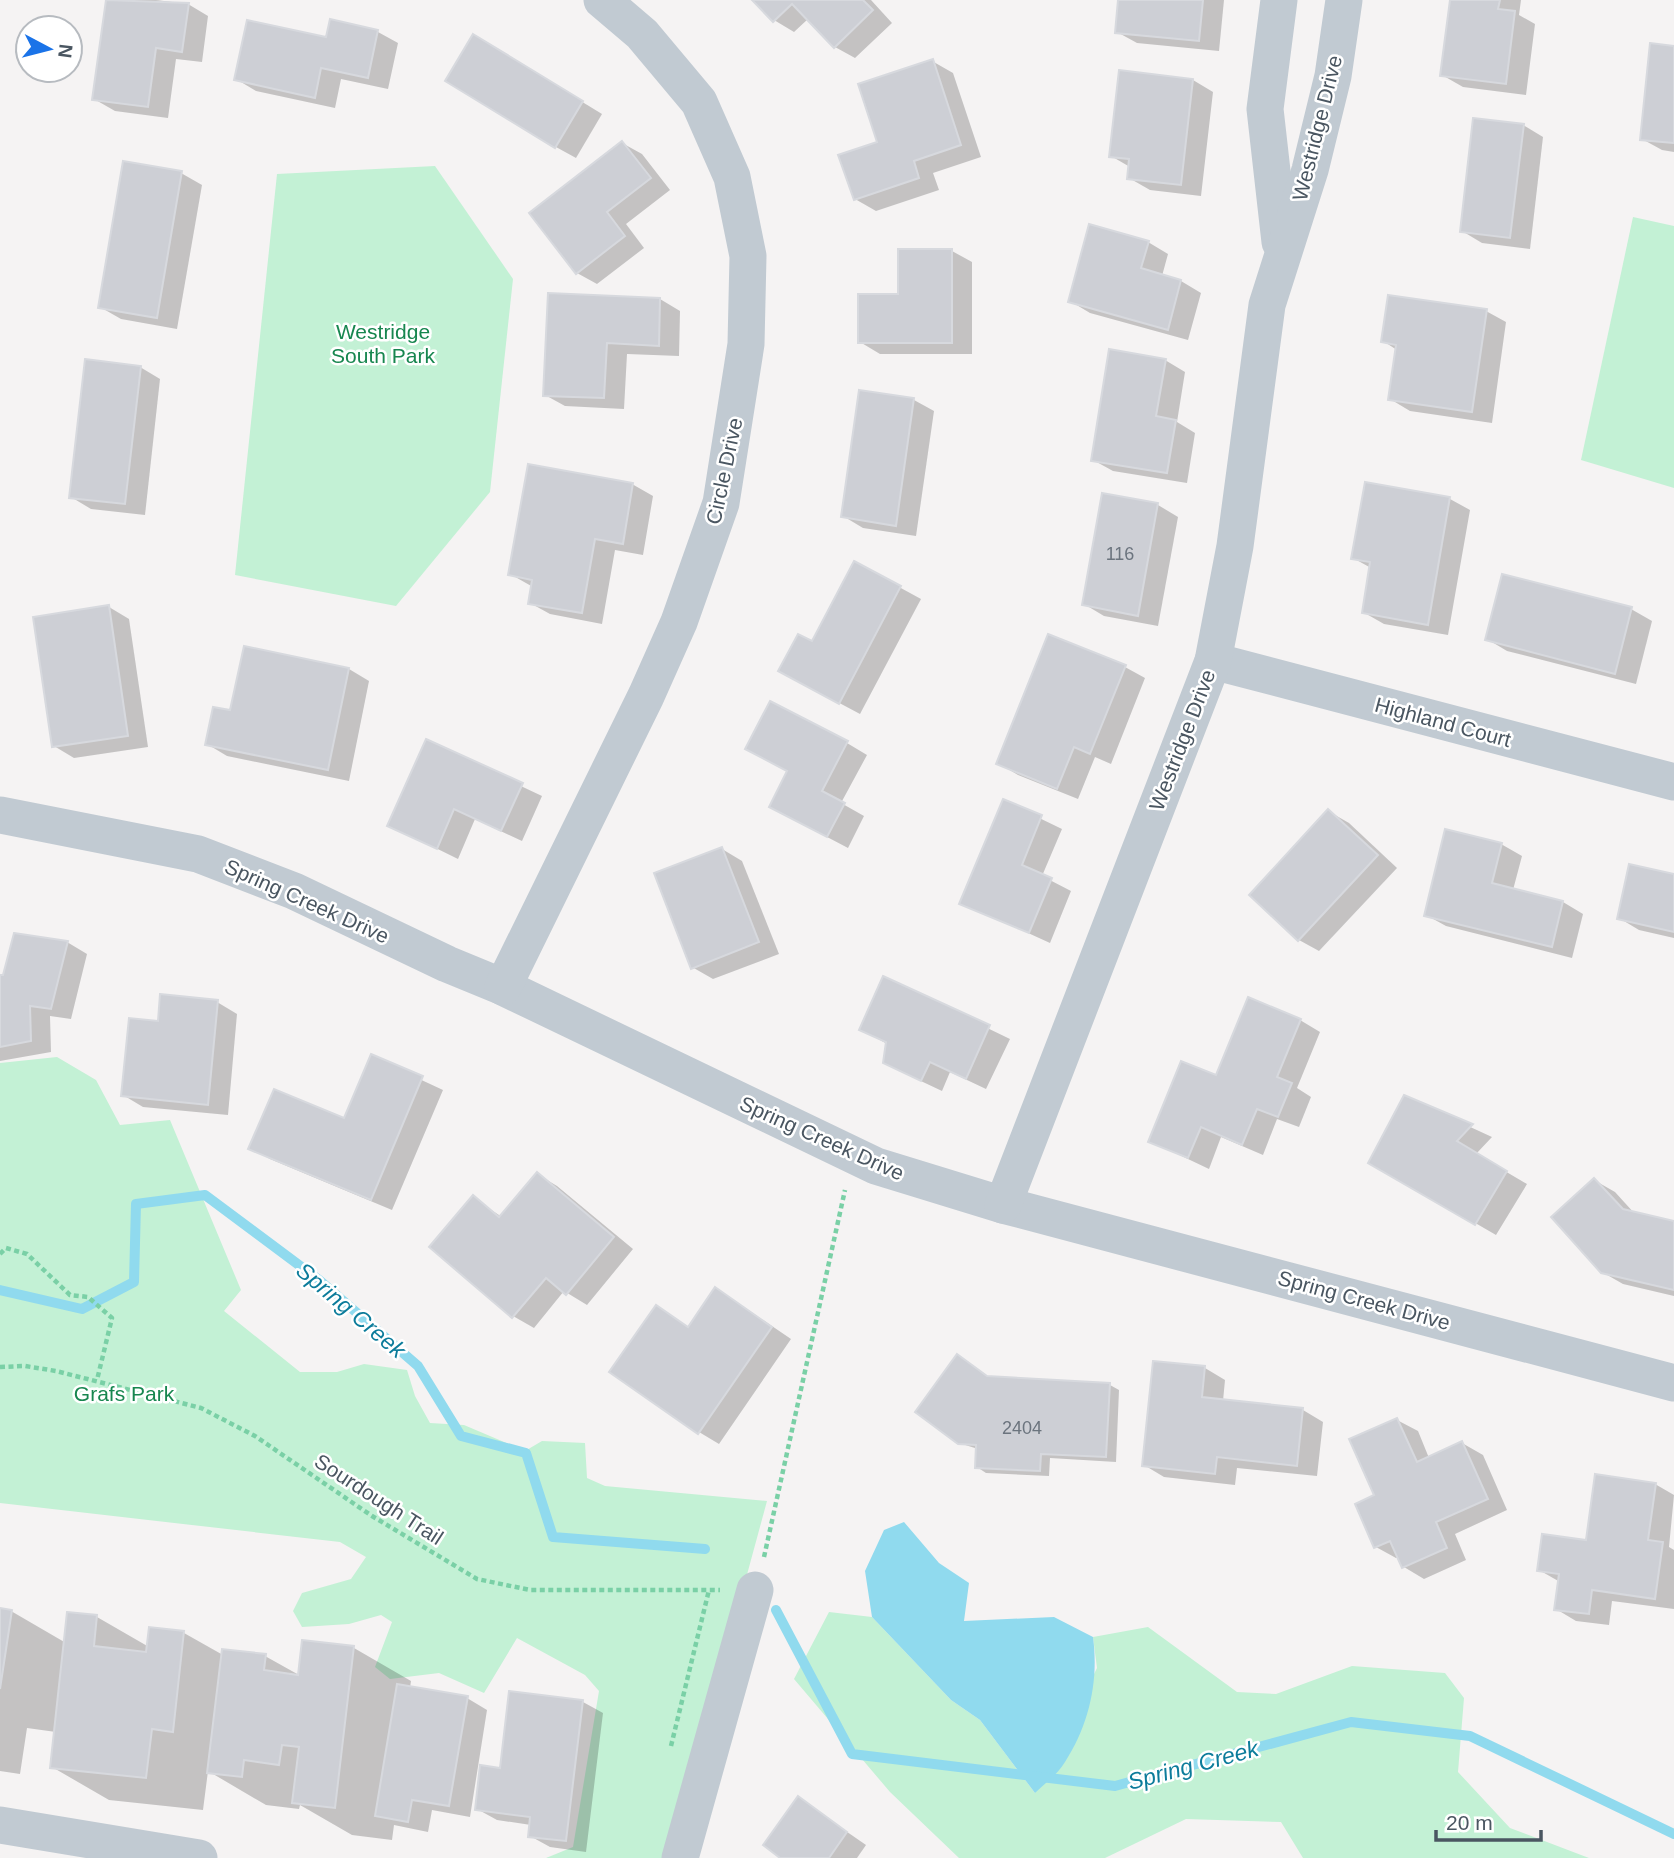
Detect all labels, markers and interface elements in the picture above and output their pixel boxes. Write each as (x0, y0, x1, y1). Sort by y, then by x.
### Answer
north arrow (14, 14, 84, 84)
text: N (54, 43, 77, 59)
street label: Westridge Drive (1288, 53, 1346, 203)
park label: Westridge South Park (331, 320, 435, 367)
street label: Circle Drive (701, 416, 747, 526)
house number: 116 (1106, 544, 1134, 564)
street label: Westridge Drive (1145, 666, 1219, 814)
street label: Highland Court (1372, 693, 1514, 751)
street label: Spring Creek Drive (221, 854, 393, 948)
street label: Spring Creek Drive (736, 1091, 908, 1185)
water label: Spring Creek (291, 1257, 412, 1364)
street label: Spring Creek Drive (1275, 1266, 1453, 1334)
park label: Grafs Park (74, 1382, 175, 1405)
house number: 2404 (1002, 1418, 1042, 1438)
street label: Sourdough Trail (311, 1449, 447, 1549)
water label: Spring Creek (1125, 1735, 1263, 1795)
scale bar (1436, 1798, 1541, 1842)
text: 20 m (1446, 1811, 1493, 1834)

